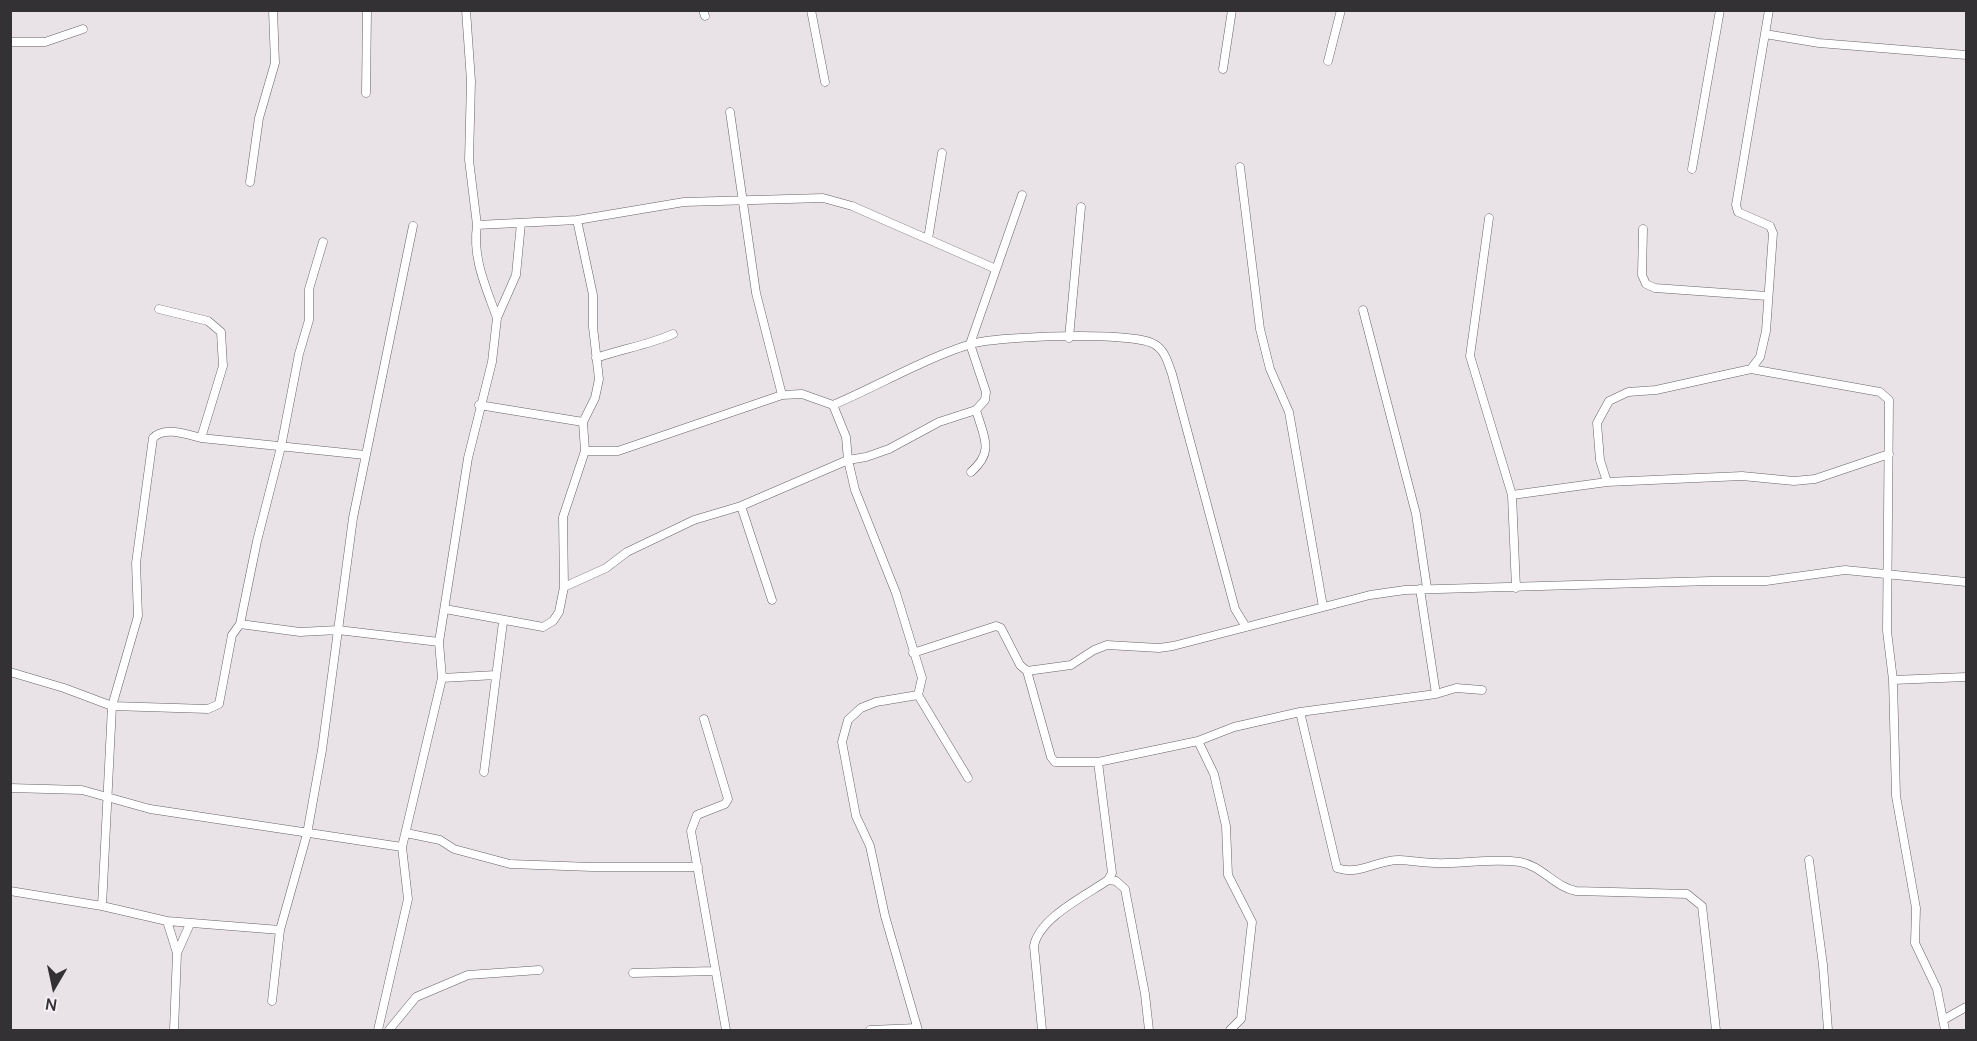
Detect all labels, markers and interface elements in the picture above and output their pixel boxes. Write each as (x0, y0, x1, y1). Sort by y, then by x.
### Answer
north arrow (24, 957, 84, 1017)
text: N (44, 993, 59, 1017)

